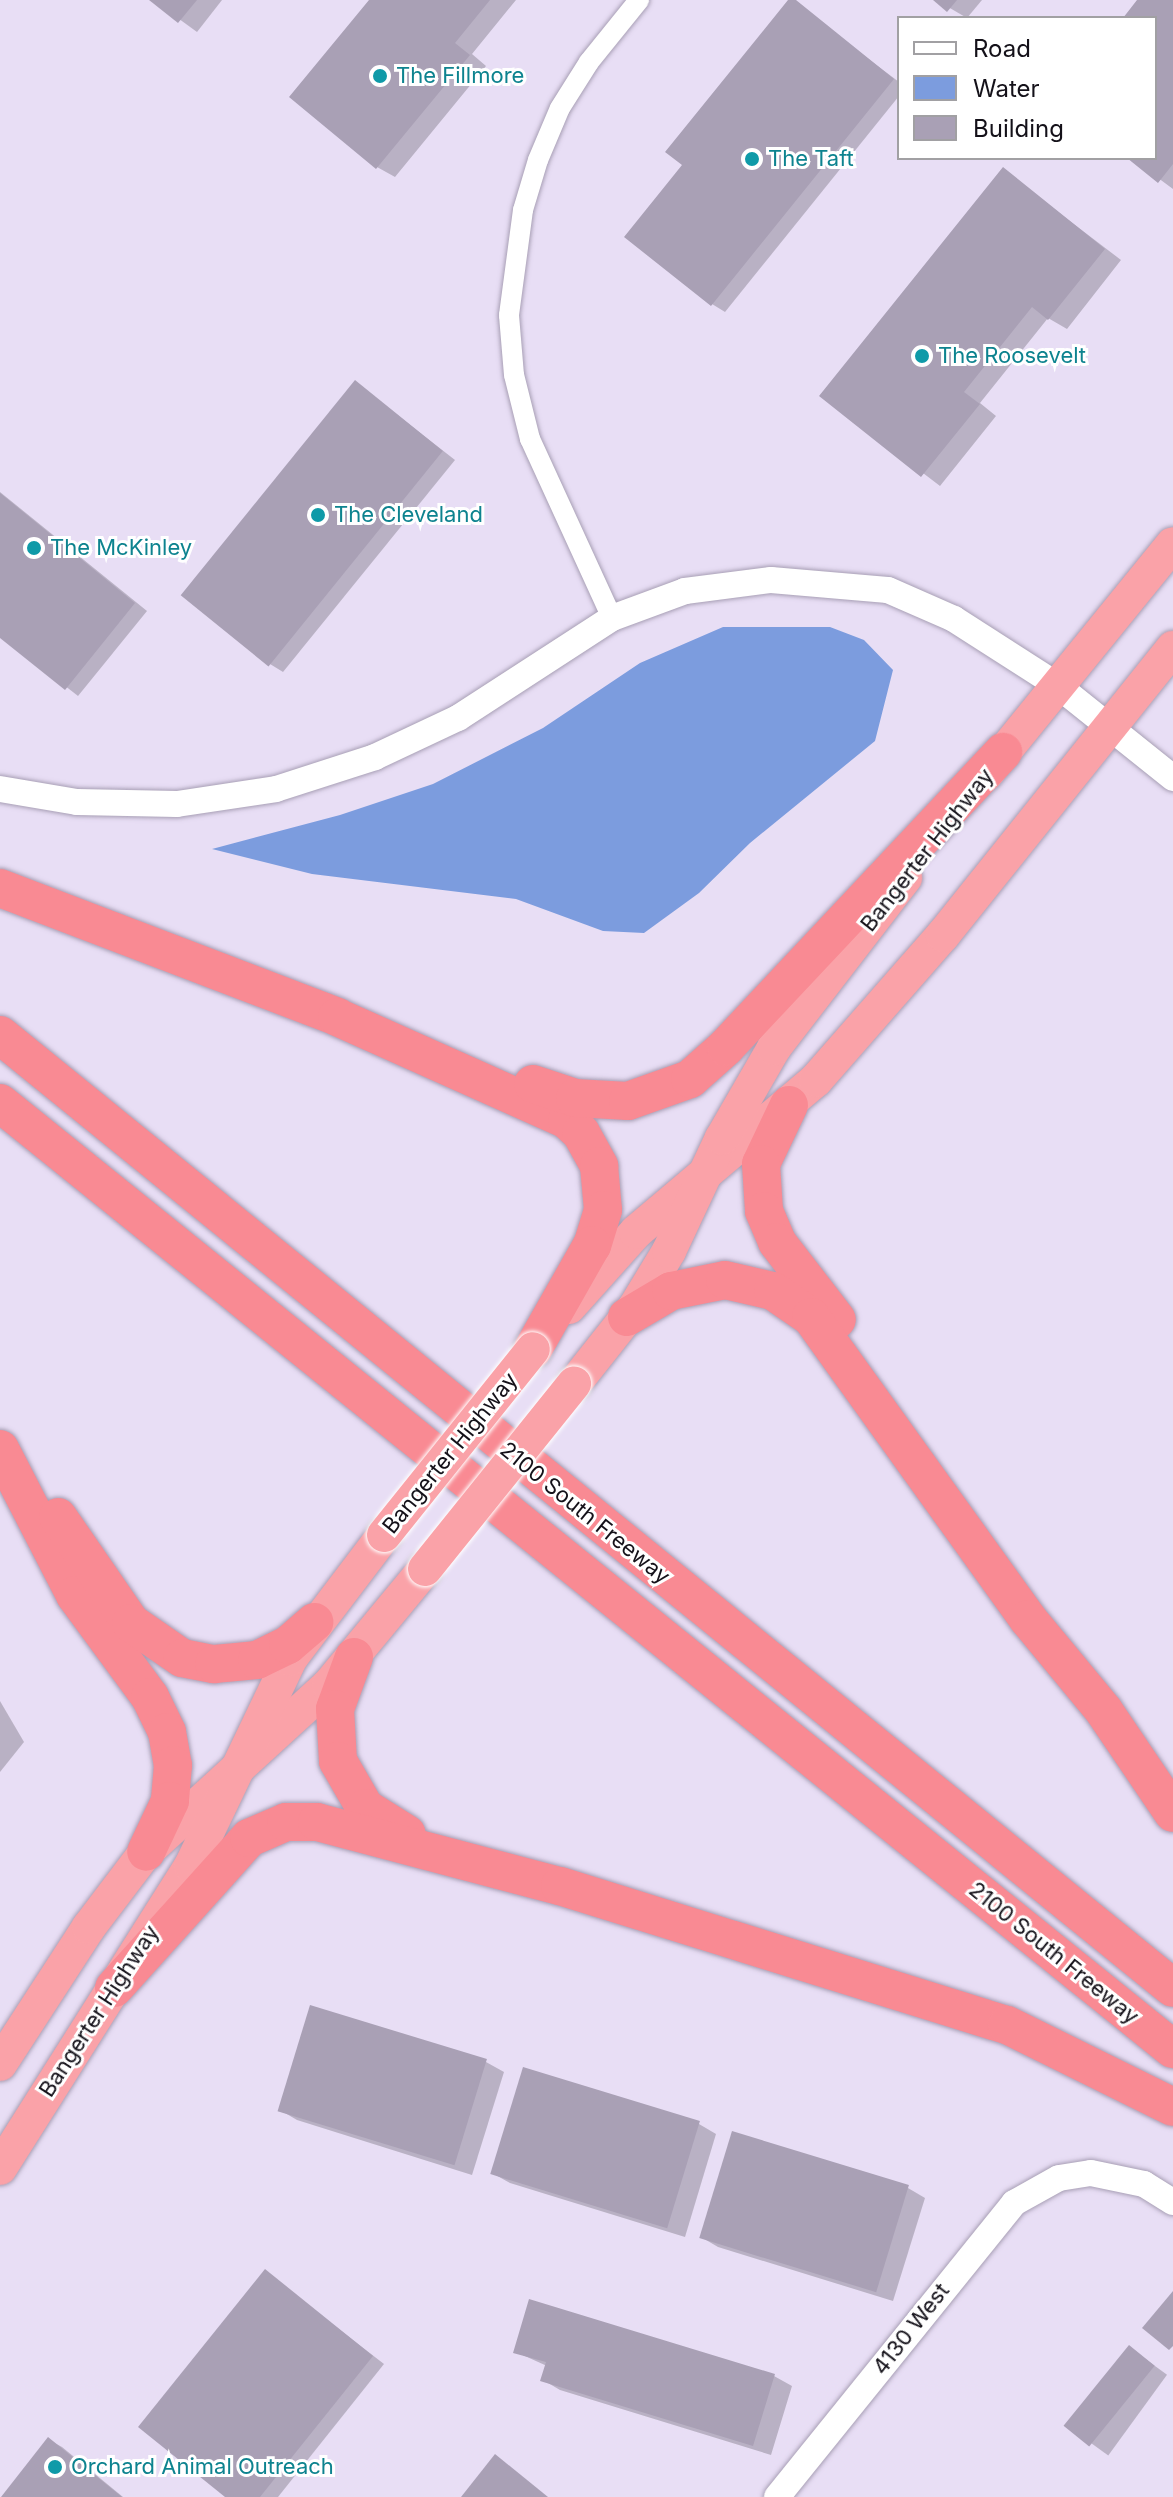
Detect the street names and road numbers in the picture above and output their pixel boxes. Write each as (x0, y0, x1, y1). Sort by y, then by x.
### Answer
street label: Bangerter Highway (855, 763, 999, 937)
street label: Bangerter Highway (377, 1367, 523, 1539)
street label: 2100 South Freeway (495, 1436, 675, 1590)
street label: 2100 South Freeway (964, 1876, 1144, 2030)
street label: Bangerter Highway (34, 1920, 164, 2102)
street label: 4130 West (867, 2278, 955, 2380)

